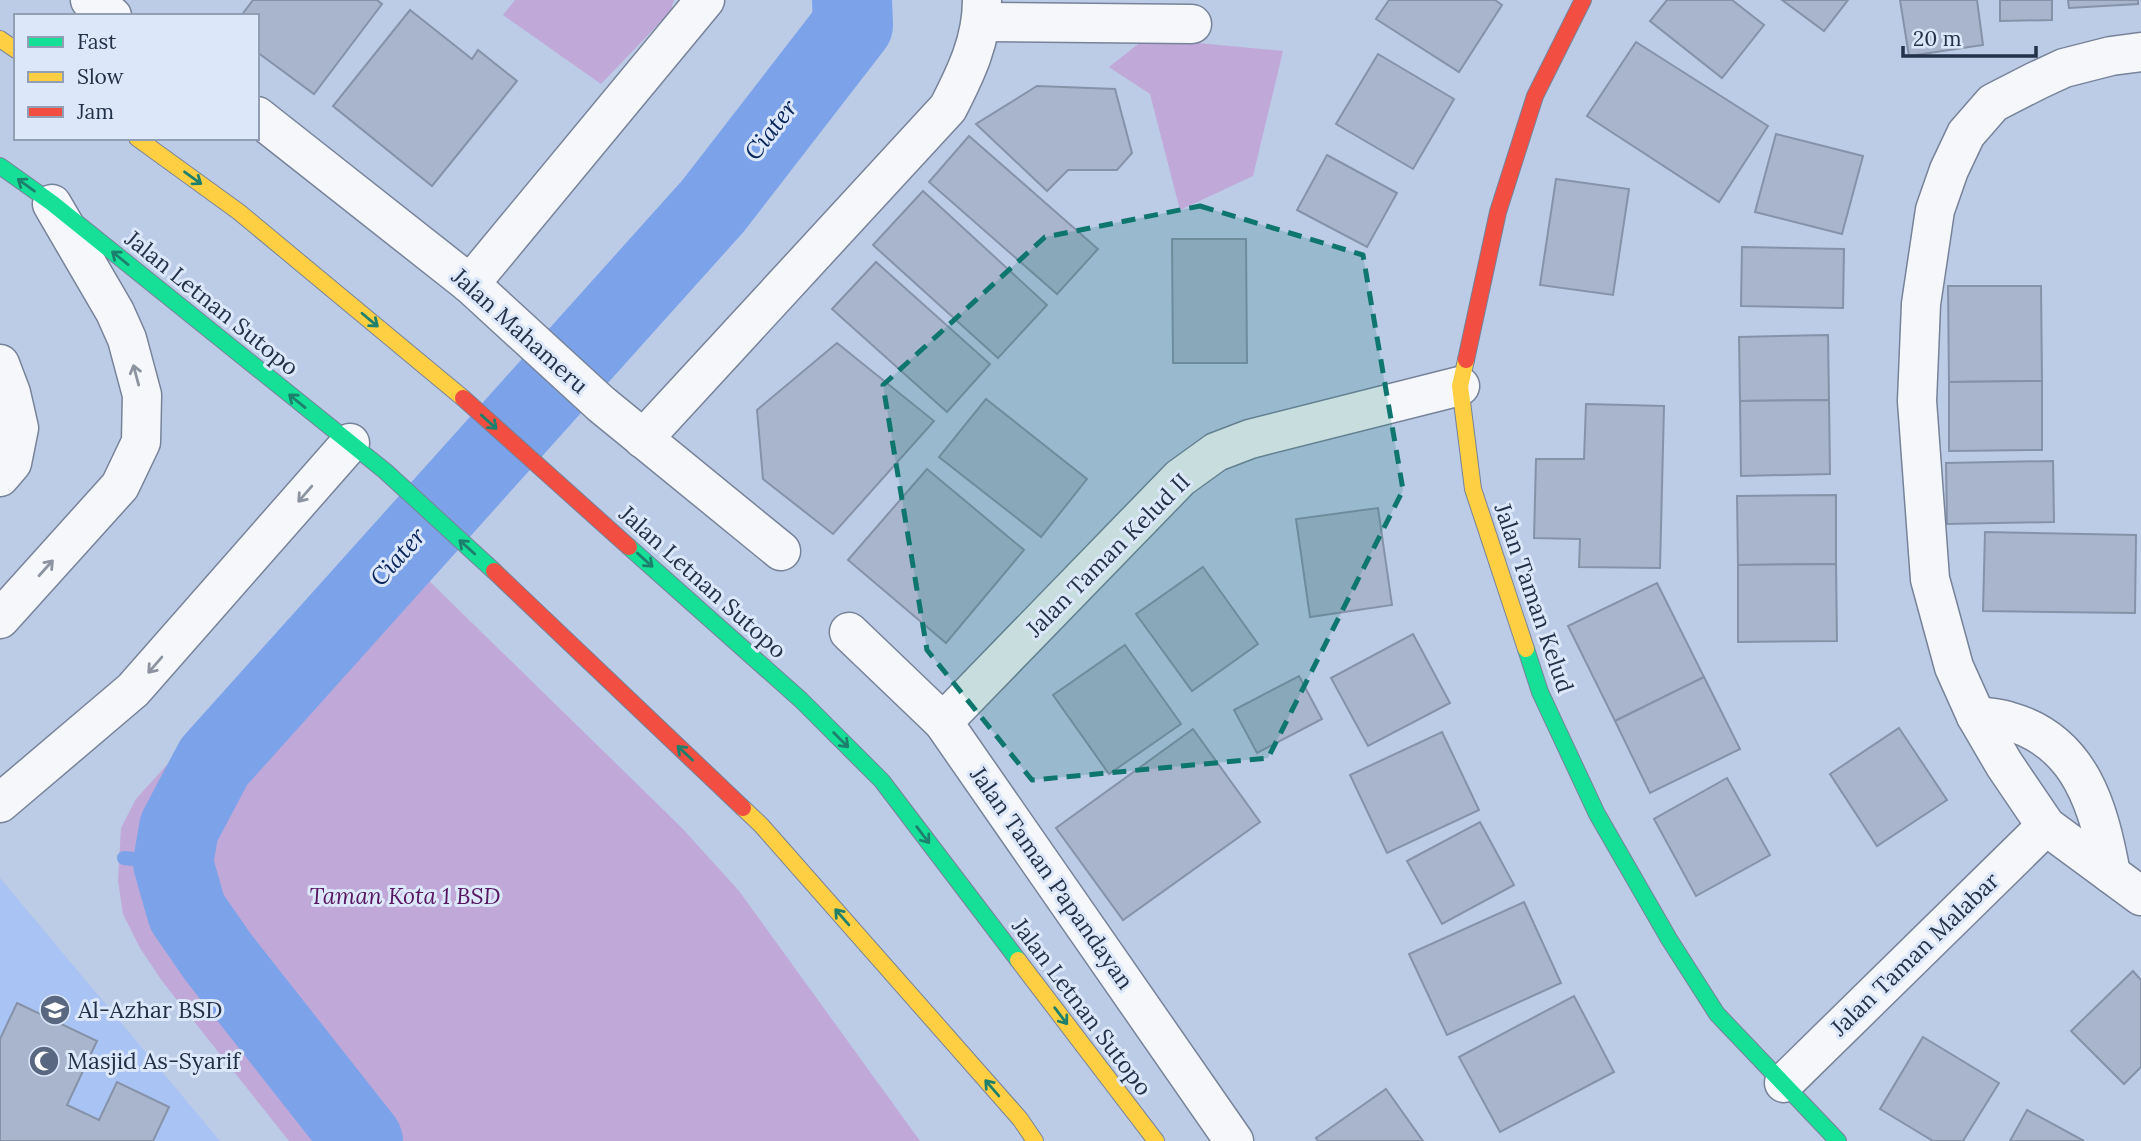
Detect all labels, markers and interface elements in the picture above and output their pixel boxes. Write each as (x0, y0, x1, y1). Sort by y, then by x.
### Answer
legend (14, 14, 259, 140)
scale bar (1903, 14, 2036, 58)
text: 20 m (1913, 25, 1962, 52)
text: Fast (77, 28, 117, 55)
text: Slow (77, 63, 124, 90)
water label: Ciater (737, 93, 804, 166)
text: Jam (76, 98, 114, 125)
one-way arrow (183, 171, 202, 185)
one-way arrow (17, 178, 36, 192)
street label: Jalan Letnan Sutopo (119, 223, 305, 381)
one-way arrow (111, 250, 129, 266)
street label: Jalan Mahameru (445, 261, 595, 400)
one-way arrow (361, 312, 379, 328)
one-way arrow (129, 364, 142, 386)
one-way arrow (288, 393, 307, 408)
one-way arrow (480, 413, 497, 430)
street label: Jalan Taman Kelud II (1019, 467, 1196, 643)
one-way arrow (297, 485, 313, 503)
street label: Jalan Letnan Sutopo (613, 498, 793, 664)
street label: Jalan Taman Kelud (1488, 498, 1581, 697)
water label: Ciater (363, 521, 432, 592)
one-way arrow (459, 539, 476, 556)
one-way arrow (636, 551, 653, 568)
one-way arrow (37, 560, 54, 577)
one-way arrow (147, 656, 163, 674)
one-way arrow (833, 732, 850, 749)
one-way arrow (677, 745, 694, 762)
street label: Jalan Taman Papandayan (964, 760, 1140, 995)
one-way arrow (916, 826, 931, 844)
street label: Jalan Taman Malabar (1824, 866, 2005, 1042)
park label: Taman Kota 1 BSD (310, 881, 501, 910)
one-way arrow (834, 908, 850, 926)
street label: Jalan Letnan Sutopo (1006, 911, 1159, 1101)
school or university icon: Al-Azhar BSD (38, 993, 72, 1027)
place label: Al-Azhar BSD (77, 995, 222, 1024)
one-way arrow (1054, 1006, 1069, 1025)
mosque icon: Masjid As-Syarif (27, 1044, 61, 1078)
place label: Masjid As-Syarif (67, 1046, 242, 1075)
one-way arrow (984, 1080, 1001, 1097)

